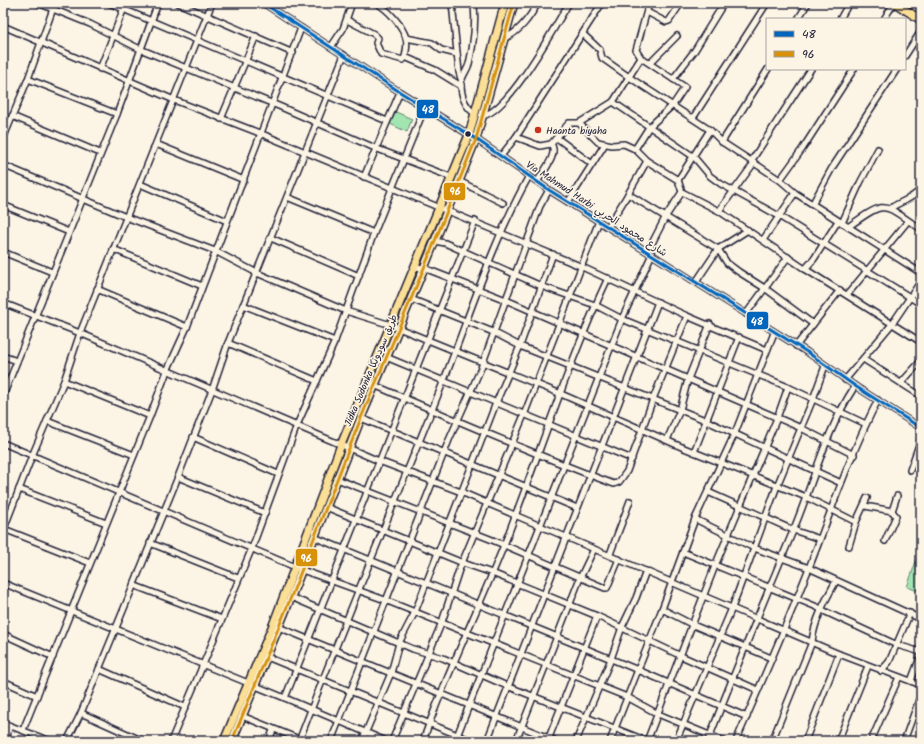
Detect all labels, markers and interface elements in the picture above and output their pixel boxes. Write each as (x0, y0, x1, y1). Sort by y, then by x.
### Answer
legend (766, 18, 906, 70)
text: 48 (802, 25, 817, 44)
text: 96 (802, 45, 815, 64)
line badge: 48 (416, 99, 439, 119)
text: 48 (422, 101, 435, 119)
place label: Haanta biyaha (546, 123, 607, 139)
marker: Haanta biyaha (533, 125, 543, 135)
unlabelled marker (463, 129, 473, 139)
street label: Via Mahmud Harbi شارع محمود الحربي (522, 157, 671, 262)
line badge: 96 (443, 182, 466, 201)
text: 96 (449, 183, 461, 201)
line badge: 48 (746, 311, 769, 330)
street label: Jidka Sodonka طريق سودونكا (340, 312, 402, 429)
text: 48 (751, 313, 764, 331)
line badge: 96 (295, 548, 318, 567)
text: 96 (300, 550, 312, 568)

